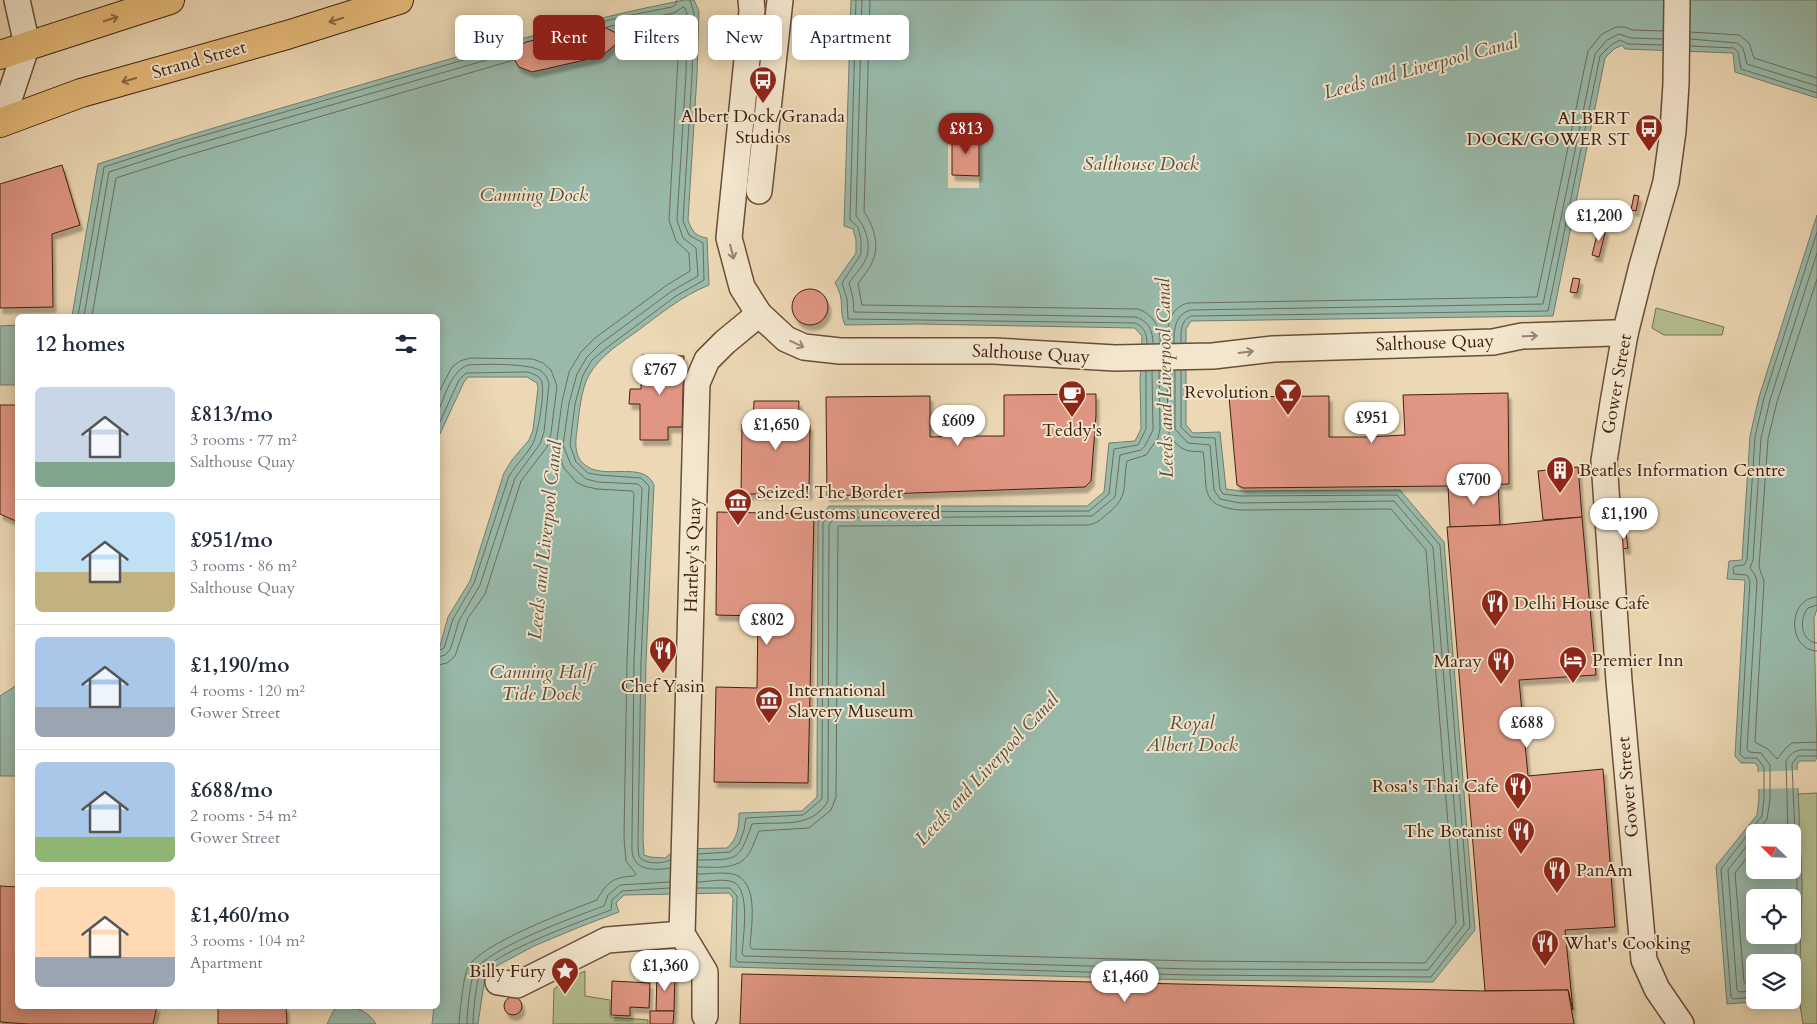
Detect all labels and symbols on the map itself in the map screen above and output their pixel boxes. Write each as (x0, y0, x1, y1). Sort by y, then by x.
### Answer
one-way arrow (103, 14, 119, 24)
one-way arrow (328, 16, 344, 25)
water label: Leeds and Liverpool Canal (1321, 28, 1522, 105)
street label: Strand Street (149, 35, 249, 85)
bus stop icon: Albert Dock/Granada Studios (748, 65, 778, 104)
one-way arrow (122, 75, 138, 85)
place label: Albert Dock/Granada Studios (681, 104, 845, 150)
place label: ALBERT DOCK/GOWER ST (1467, 106, 1630, 152)
pin: £813 (936, 112, 996, 155)
bus stop icon: ALBERT DOCK/GOWER ST (1634, 113, 1664, 152)
water label: Salthouse Dock (1083, 151, 1200, 177)
water label: Canning Dock (480, 182, 589, 208)
pin: £1,200 (1558, 200, 1640, 242)
one-way arrow (728, 243, 737, 259)
water label: Leeds and Liverpool Canal (1150, 277, 1180, 478)
street label: Salthouse Quay (1375, 328, 1495, 358)
one-way arrow (1521, 331, 1537, 341)
street label: Gower Street (1596, 332, 1638, 436)
street label: Salthouse Quay (971, 338, 1091, 370)
one-way arrow (789, 340, 804, 349)
one-way arrow (1237, 347, 1253, 357)
pin: £767 (630, 354, 690, 396)
bar icon: Revolution (1273, 377, 1303, 416)
cafe icon: Teddy's (1057, 379, 1087, 418)
place label: Revolution (1184, 380, 1270, 405)
pin: £951 (1342, 402, 1402, 444)
pin: £609 (928, 404, 988, 447)
pin: £1,650 (735, 408, 817, 451)
place label: Teddy's (1042, 418, 1102, 443)
water label: Leeds and Liverpool Canal (522, 438, 568, 641)
building icon: Beatles Information Centre (1545, 455, 1575, 494)
place label: Beatles Information Centre (1579, 458, 1786, 483)
pin: £700 (1444, 464, 1504, 506)
place label: Seized! The Border and Customs uncovered (757, 480, 941, 526)
museum icon: Seized! The Border and Customs uncovered (723, 487, 753, 526)
street label: Hartley's Quay (679, 497, 708, 613)
pin: £1,190 (1583, 498, 1665, 540)
restaurant icon: Delhi House Cafe (1480, 588, 1510, 627)
place label: Delhi House Cafe (1514, 591, 1650, 616)
pin: £802 (737, 604, 797, 646)
restaurant icon: Chef Yasin (648, 635, 678, 674)
hotel icon: Premier Inn (1558, 645, 1588, 684)
restaurant icon: Maray (1486, 646, 1516, 685)
place label: Premier Inn (1592, 648, 1685, 673)
place label: Maray (1433, 649, 1482, 674)
water label: Canning Half Tide Dock (490, 659, 597, 707)
place label: Chef Yasin (621, 674, 706, 699)
place label: International Slavery Museum (788, 678, 914, 724)
museum icon: International Slavery Museum (754, 685, 784, 724)
water label: Leeds and Liverpool Canal (909, 686, 1065, 851)
pin: £688 (1497, 706, 1557, 749)
water label: Royal Albert Dock (1145, 710, 1238, 758)
street label: Gower Street (1611, 735, 1645, 839)
restaurant icon: Rosa's Thai Cafe (1503, 771, 1533, 810)
place label: Rosa's Thai Cafe (1372, 774, 1499, 799)
restaurant icon: The Botanist (1506, 816, 1536, 855)
place label: The Botanist (1403, 819, 1502, 844)
north arrow (1746, 824, 1801, 879)
restaurant icon: PanAm (1542, 855, 1572, 894)
place label: PanAm (1576, 858, 1633, 883)
restaurant icon: What's Cooking (1530, 928, 1560, 967)
place label: What's Cooking (1563, 931, 1691, 956)
pin: £1,360 (624, 950, 706, 992)
place icon: Billy Fury (550, 956, 580, 995)
place label: Billy Fury (469, 959, 546, 984)
pin: £1,460 (1084, 960, 1166, 1003)

